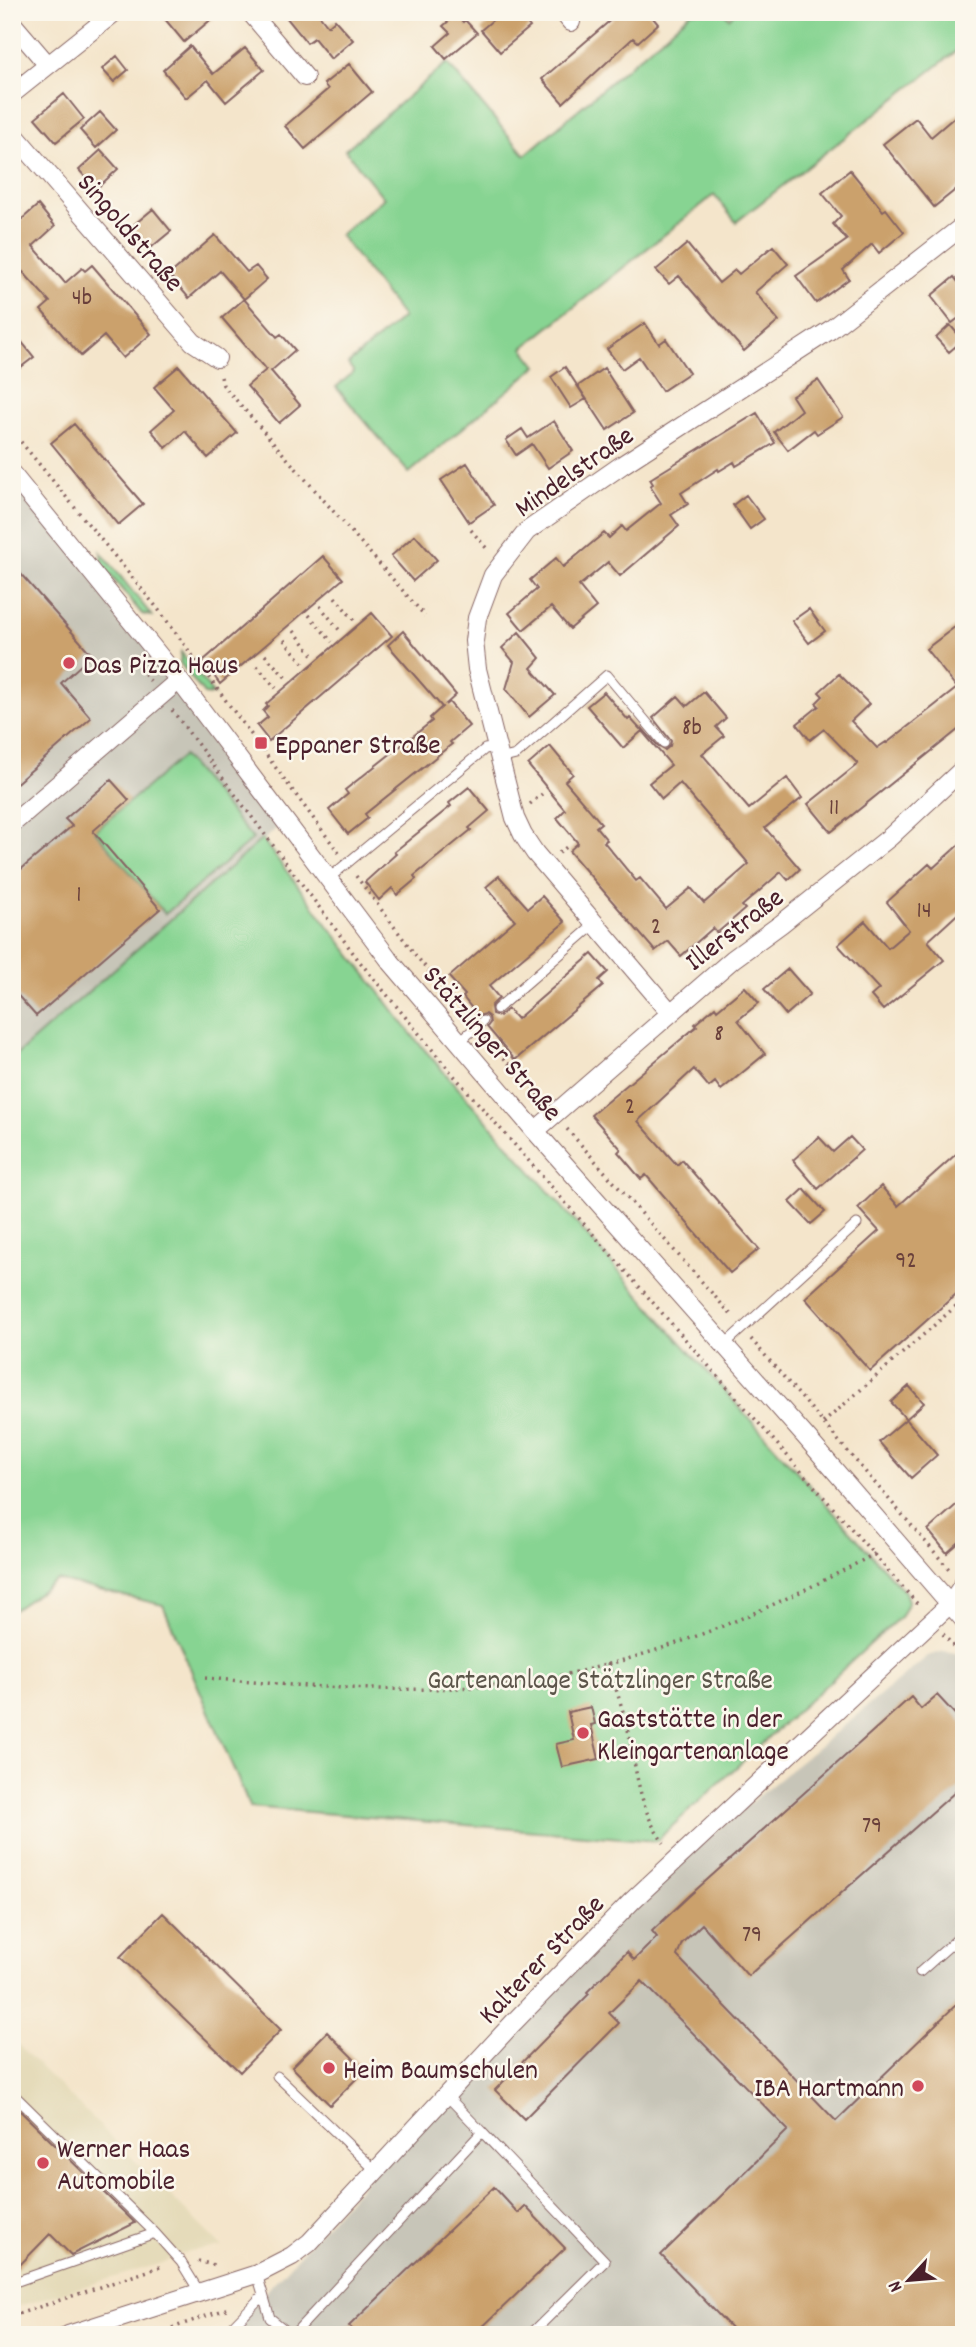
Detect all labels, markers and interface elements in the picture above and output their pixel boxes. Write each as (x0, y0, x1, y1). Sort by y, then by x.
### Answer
street label: Singoldstraße (65, 166, 191, 303)
house number: 4b (72, 282, 92, 316)
street label: Mindelstraße (508, 418, 644, 530)
place label: Das Pizza Haus (83, 648, 239, 688)
marker: Das Pizza Haus (61, 655, 77, 671)
house number: 8b (682, 712, 702, 746)
place label: Eppaner Straße (275, 728, 441, 768)
marker: Eppaner Straße (253, 735, 269, 751)
house number: 11 (829, 792, 839, 826)
house number: 1 (76, 879, 82, 913)
street label: Illerstraße (678, 880, 794, 983)
house number: 14 (916, 895, 932, 929)
house number: 2 (651, 911, 661, 945)
street label: Stätzlinger Straße (411, 958, 569, 1132)
house number: 8 (714, 1018, 724, 1052)
house number: 2 (625, 1091, 635, 1125)
house number: 92 (895, 1245, 917, 1279)
park label: Gartenanlage Stätzlinger Straße (427, 1663, 773, 1703)
place label: Gaststätte in der Kleingartenanlage (597, 1702, 789, 1774)
marker: Gaststätte in der Kleingartenanlage (575, 1725, 591, 1741)
house number: 79 (862, 1810, 882, 1844)
street label: Kalterer Straße (471, 1888, 616, 2035)
house number: 79 (742, 1919, 762, 1953)
place label: Heim Baumschulen (343, 2053, 538, 2093)
marker: Heim Baumschulen (321, 2060, 337, 2076)
place label: IBA Hartmann (754, 2071, 904, 2111)
marker: IBA Hartmann (910, 2078, 926, 2094)
place label: Werner Haas Automobile (57, 2132, 190, 2204)
marker: Werner Haas Automobile (35, 2155, 51, 2171)
north arrow (874, 2246, 944, 2316)
text: N (883, 2276, 911, 2296)

